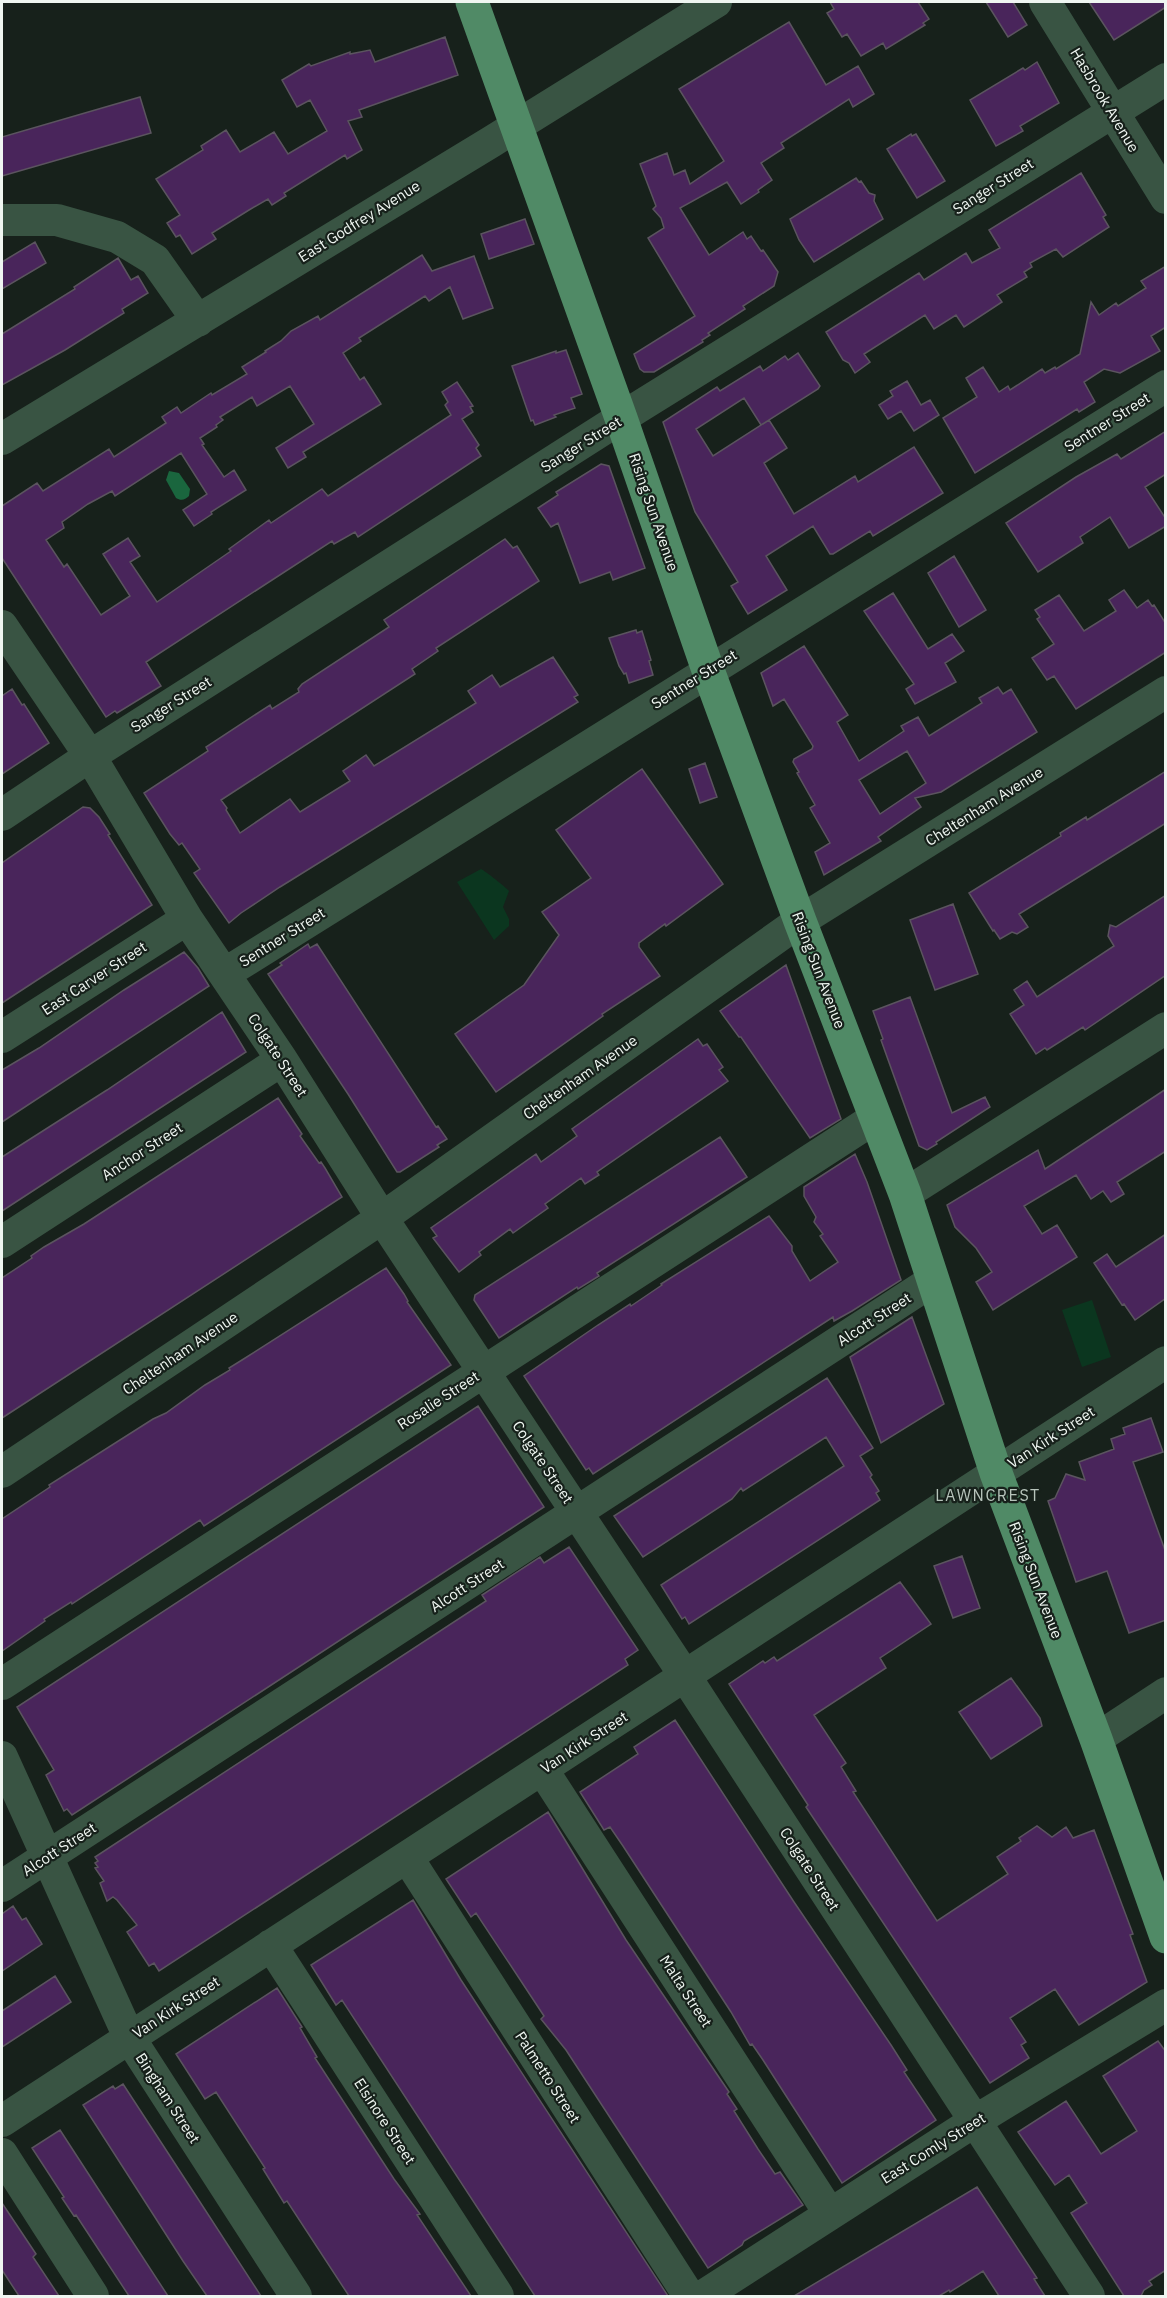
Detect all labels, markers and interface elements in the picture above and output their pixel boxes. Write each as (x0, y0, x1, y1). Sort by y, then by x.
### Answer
street label: Hasbrook Avenue (1066, 44, 1144, 156)
street label: Sanger Street (949, 154, 1037, 218)
street label: East Godfrey Avenue (295, 176, 423, 266)
street label: Sentner Street (1061, 388, 1153, 456)
street label: Sanger Street (537, 412, 625, 476)
street label: Rising Sun Avenue (625, 450, 683, 574)
street label: Sentner Street (648, 645, 740, 713)
street label: Sanger Street (127, 672, 215, 736)
street label: Cheltenham Avenue (922, 762, 1046, 850)
street label: Sentner Street (236, 903, 328, 971)
street label: Rising Sun Avenue (788, 909, 850, 1031)
street label: East Carver Street (38, 937, 150, 1019)
street label: Colgate Street (244, 1010, 312, 1100)
street label: Cheltenham Avenue (519, 1030, 641, 1124)
street label: Anchor Street (98, 1118, 186, 1184)
street label: Alcott Street (833, 1288, 915, 1350)
street label: Cheltenham Avenue (119, 1307, 241, 1399)
street label: Rosalie Street (393, 1366, 483, 1434)
street label: Van Kirk Street (1004, 1402, 1098, 1472)
street label: Colgate Street (508, 1417, 578, 1507)
district label: LAWNCREST (935, 1485, 1041, 1505)
street label: Rising Sun Avenue (1005, 1519, 1067, 1641)
street label: Alcott Street (426, 1554, 508, 1616)
street label: Van Kirk Street (537, 1707, 631, 1777)
street label: Alcott Street (18, 1818, 100, 1880)
street label: Colgate Street (776, 1824, 844, 1914)
street label: Malta Street (656, 1951, 716, 2031)
street label: Van Kirk Street (129, 1972, 223, 2042)
street label: Palmetto Street (511, 2027, 585, 2127)
street label: Bingham Street (132, 2049, 204, 2147)
street label: Elsinore Street (350, 2074, 420, 2168)
street label: East Comly Street (877, 2108, 989, 2188)

